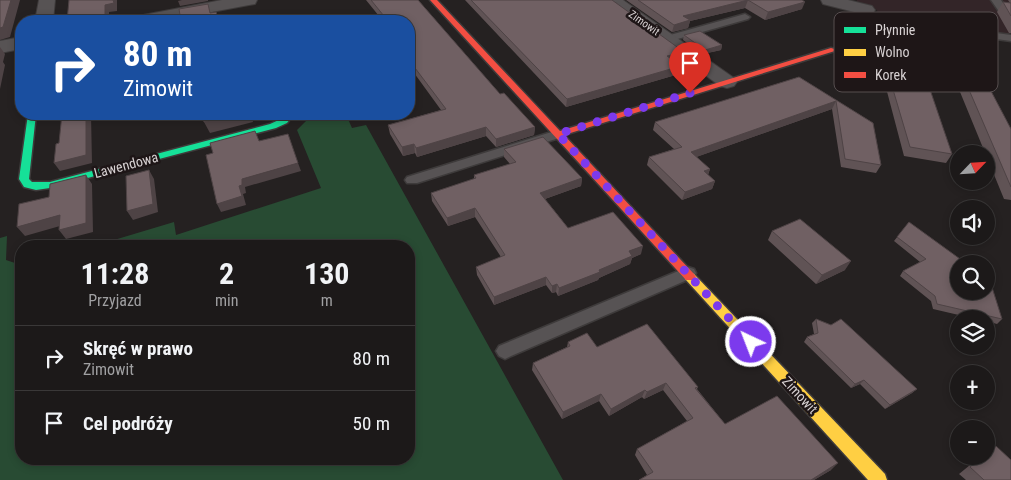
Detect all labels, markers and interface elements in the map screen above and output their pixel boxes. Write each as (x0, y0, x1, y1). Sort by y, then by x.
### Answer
street label: Zimowit (626, 8, 662, 38)
legend (834, 12, 998, 92)
text: Płynnie (875, 22, 916, 38)
text: 80 m (123, 34, 192, 75)
icon: right (40, 35, 105, 100)
pin (669, 42, 711, 93)
text: Wolno (875, 44, 910, 60)
icon: arrive (676, 49, 704, 77)
text: Korek (875, 67, 907, 83)
text: Zimowit (123, 76, 193, 101)
north arrow (950, 145, 995, 190)
map controls (950, 145, 995, 465)
street label: Lawendowa (92, 149, 160, 181)
button: sound (950, 200, 995, 245)
button: search (950, 255, 995, 300)
text: 11:28 (81, 256, 149, 291)
text: 2 (219, 256, 234, 291)
text: 130 (304, 256, 349, 291)
text: Przyjazd (88, 291, 142, 310)
text: min (215, 291, 238, 310)
text: m (321, 291, 333, 310)
button: layers (950, 310, 995, 355)
position arrow (724, 315, 776, 367)
text: Skręć w prawo (83, 337, 193, 360)
icon: right (40, 344, 68, 372)
text: 80 m (353, 347, 390, 370)
text: Zimowit (83, 360, 134, 379)
button: + (950, 365, 995, 410)
street label: Zimowit (779, 373, 821, 417)
icon: arrive (40, 409, 68, 437)
text: Cel podróży (83, 412, 173, 435)
text: 50 m (353, 412, 390, 435)
button: − (950, 420, 995, 465)

